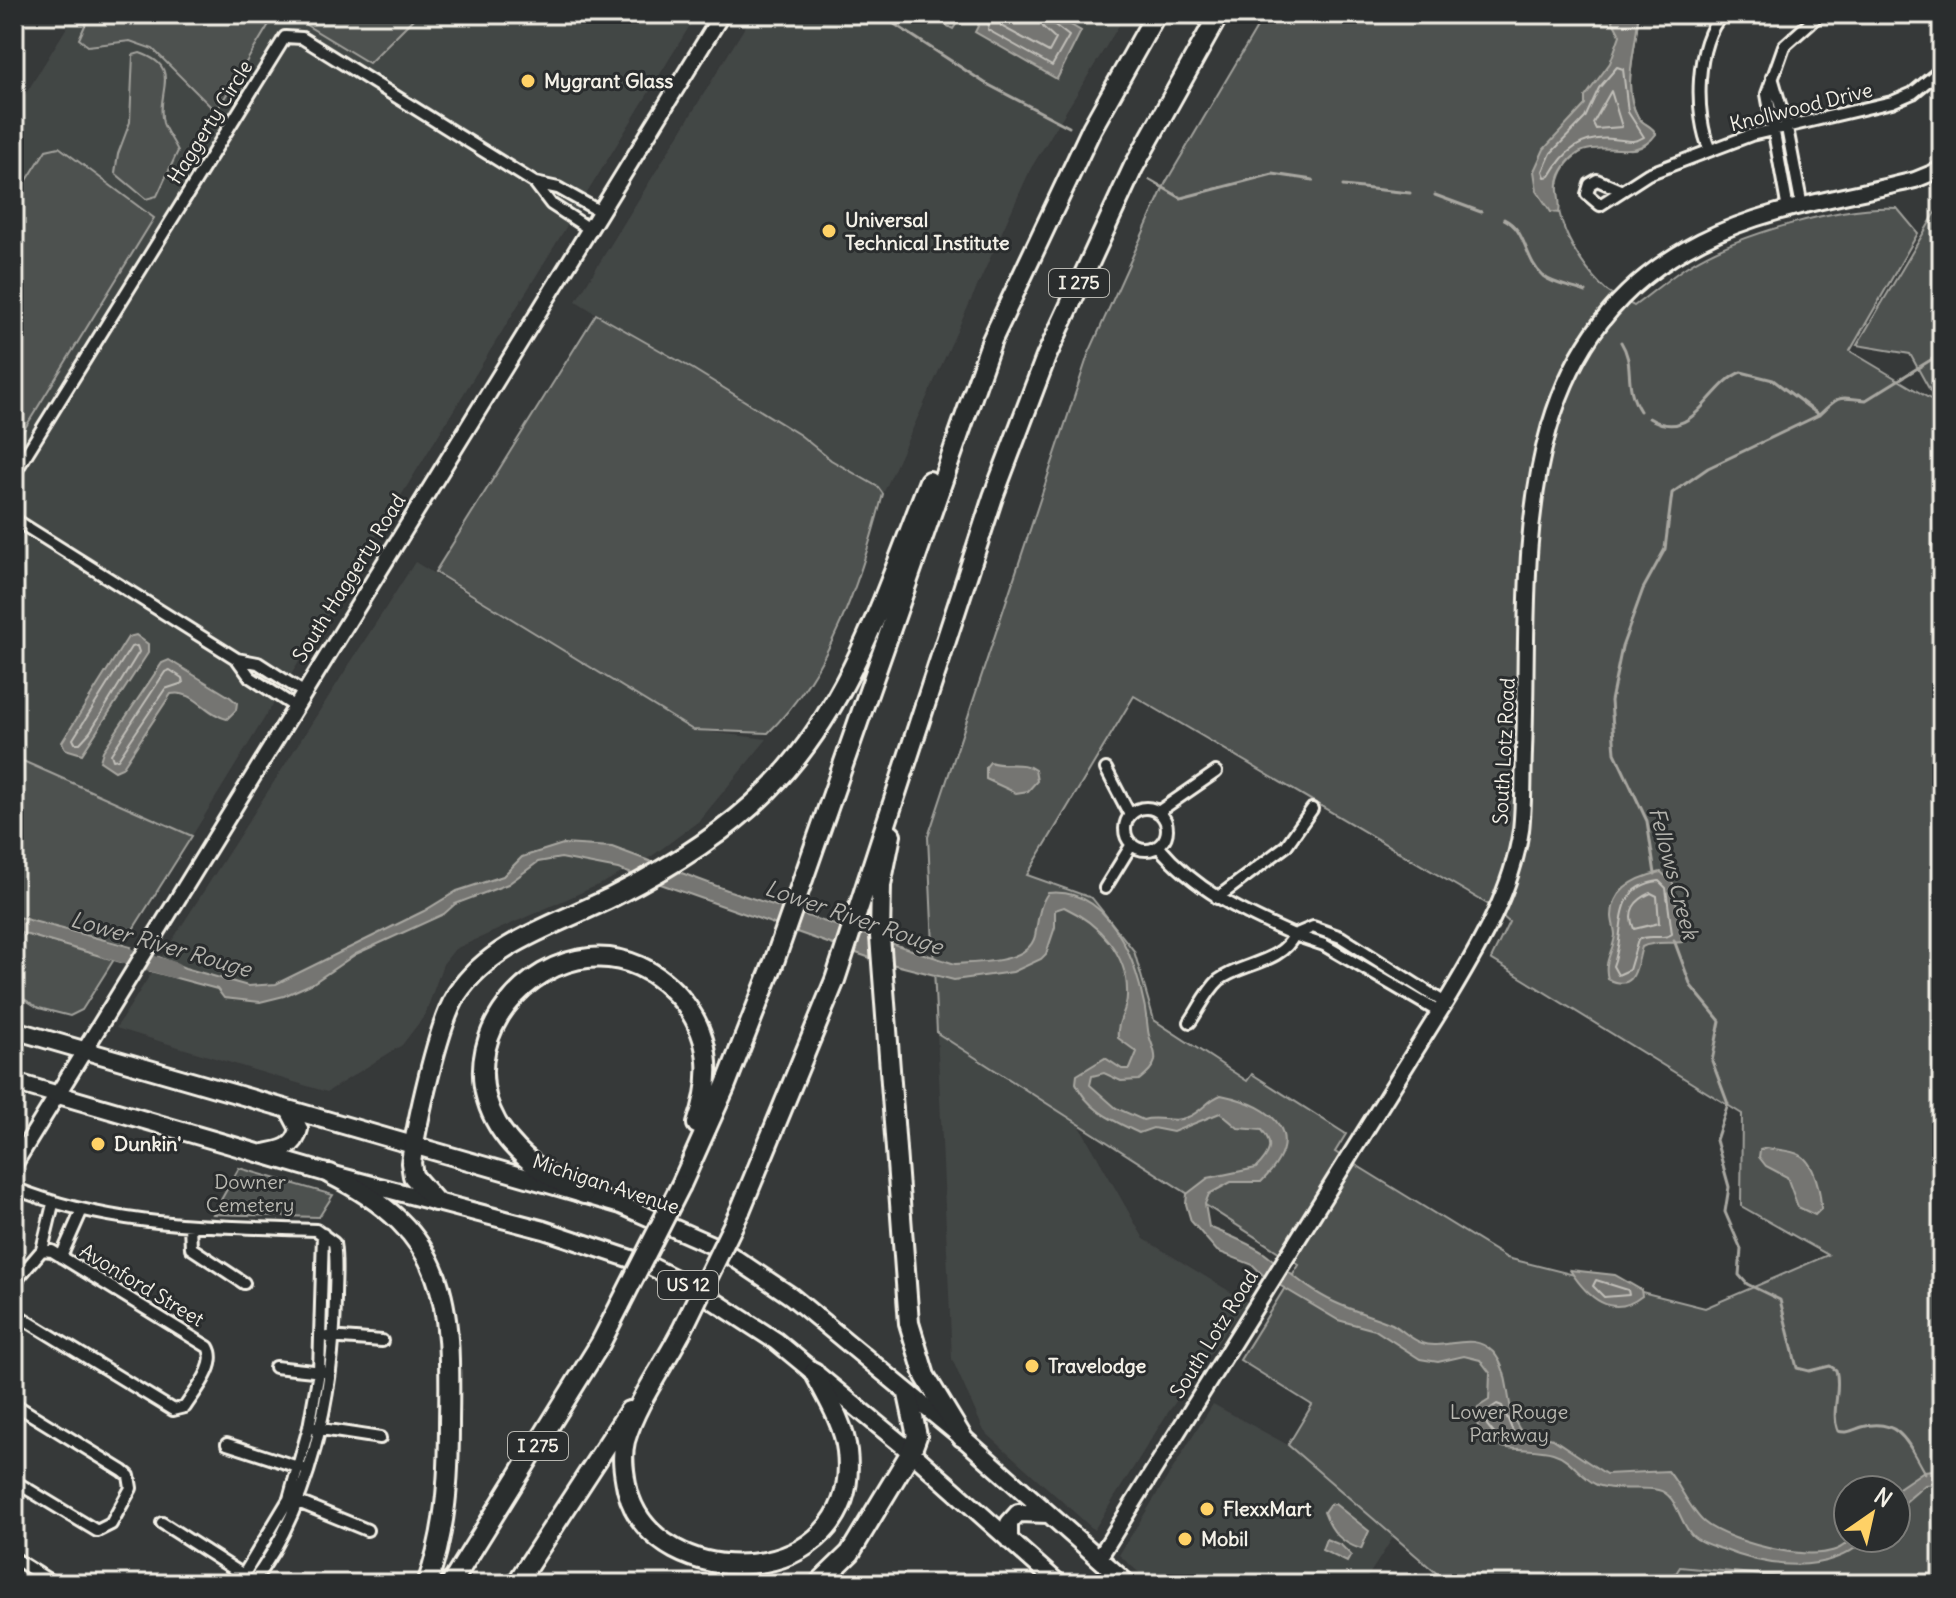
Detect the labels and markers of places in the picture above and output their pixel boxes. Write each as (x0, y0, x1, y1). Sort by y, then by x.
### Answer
place label: Mygrant Glass (544, 68, 673, 93)
marker: Mygrant Glass (519, 72, 537, 90)
place label: Universal Technical Institute (845, 207, 1010, 255)
marker: Universal Technical Institute (820, 222, 838, 240)
place label: Dunkin' (114, 1131, 181, 1156)
marker: Dunkin' (89, 1135, 107, 1153)
place label: Travelodge (1048, 1353, 1147, 1378)
marker: Travelodge (1023, 1357, 1041, 1375)
place label: FlexxMart (1223, 1496, 1312, 1521)
marker: FlexxMart (1198, 1500, 1216, 1518)
place label: Mobil (1201, 1526, 1248, 1551)
marker: Mobil (1176, 1530, 1194, 1548)

